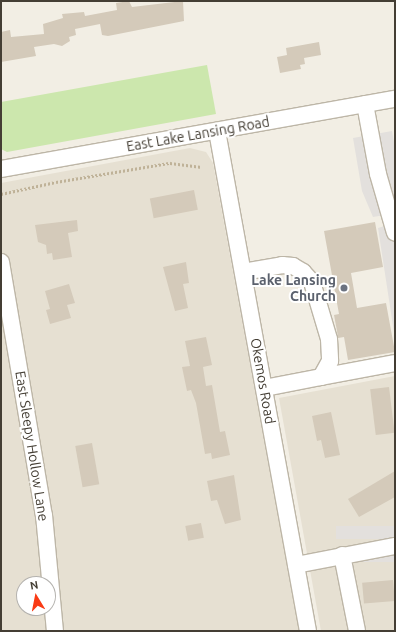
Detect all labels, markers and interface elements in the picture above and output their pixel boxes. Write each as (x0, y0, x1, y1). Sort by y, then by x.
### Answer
street label: East Lake Lansing Road (125, 113, 271, 155)
place label: Lake Lansing Church (251, 272, 336, 304)
marker: Lake Lansing Church (339, 283, 349, 293)
street label: Okemos Road (247, 337, 279, 425)
street label: East Sleepy Hollow Lane (12, 370, 52, 522)
north arrow (16, 576, 56, 616)
text: N (29, 579, 39, 592)

